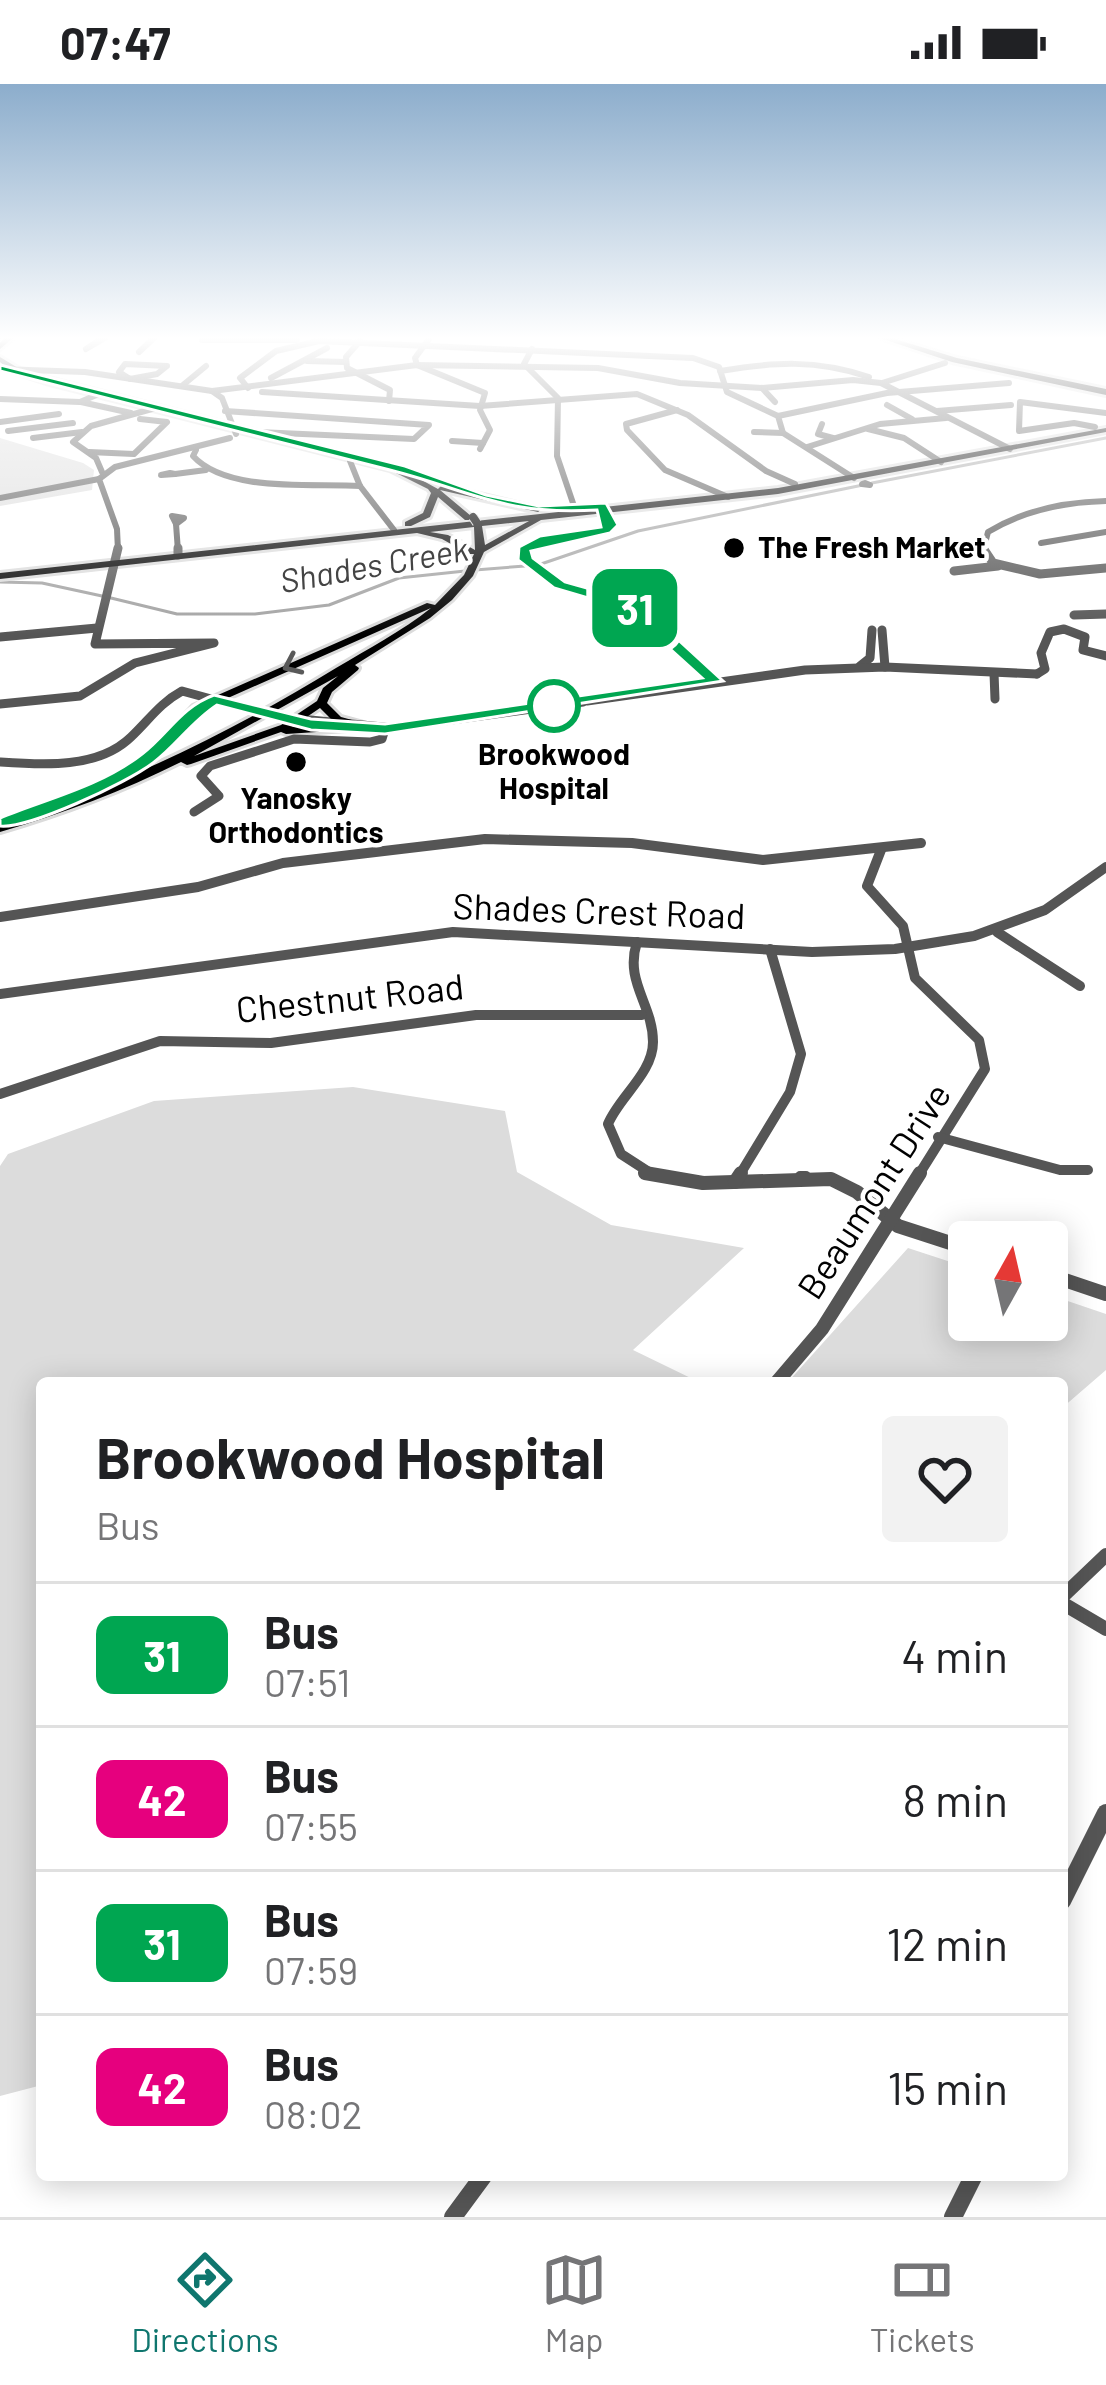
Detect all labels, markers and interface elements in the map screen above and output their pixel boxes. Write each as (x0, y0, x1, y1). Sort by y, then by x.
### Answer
text: 07:47 (60, 15, 171, 69)
water label: Shades Creek (277, 528, 471, 600)
place label: The Fresh Market (758, 528, 986, 564)
marker: The Fresh Market (721, 535, 747, 561)
line badge: 31 (581, 569, 689, 647)
text: 31 (616, 583, 654, 633)
one-way arrow (283, 651, 305, 675)
marker: Brookwood Hospital (529, 681, 579, 731)
place label: Brookwood Hospital (478, 735, 630, 805)
marker: Yanosky Orthodontics (283, 749, 309, 775)
place label: Yanosky Orthodontics (208, 779, 384, 849)
street label: Shades Crest Road (452, 883, 746, 936)
street label: Chestnut Road (234, 963, 466, 1030)
street label: Beaumont Drive (787, 1074, 958, 1306)
north arrow (948, 1221, 1068, 1341)
map controls (948, 1221, 1068, 1341)
button: heart (882, 1416, 1008, 1542)
text: Brookwood Hospital (96, 1422, 605, 1490)
text: Bus (96, 1501, 160, 1548)
text: Bus (264, 1604, 339, 1658)
text: 4 min (901, 1628, 1008, 1682)
text: 31 (143, 1630, 181, 1680)
text: 07:51 (264, 1658, 350, 1705)
text: Bus (264, 1748, 339, 1802)
text: 8 min (903, 1772, 1008, 1826)
text: 42 (138, 1774, 186, 1824)
text: 07:55 (264, 1802, 358, 1849)
text: Bus (264, 1892, 339, 1946)
text: 12 min (886, 1916, 1008, 1970)
text: 31 (143, 1918, 181, 1968)
text: 07:59 (264, 1946, 358, 1993)
text: Bus (264, 2036, 339, 2090)
text: 15 min (887, 2060, 1008, 2114)
text: 42 (138, 2062, 186, 2112)
text: 08:02 (264, 2090, 363, 2137)
tab: Directions (131, 2247, 279, 2359)
tab: Map (541, 2247, 607, 2359)
tab: Tickets (870, 2247, 975, 2359)

